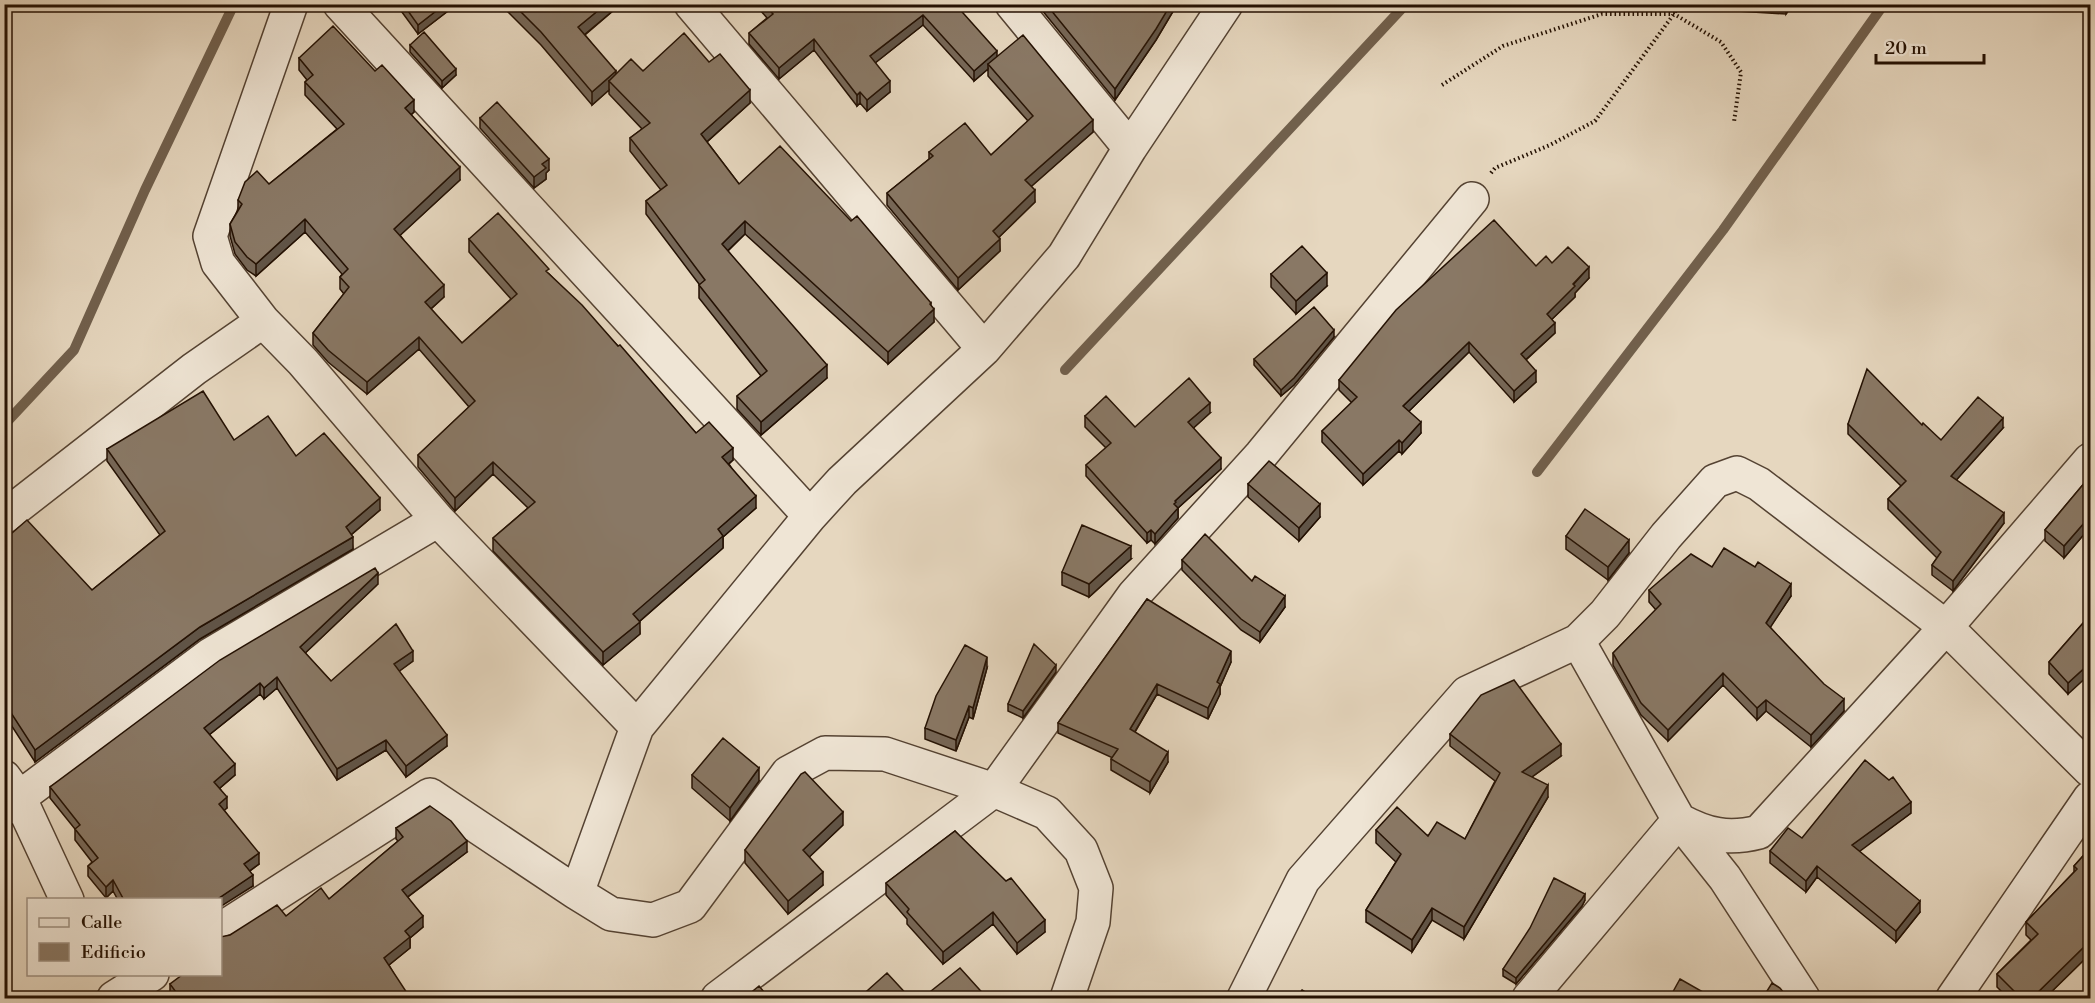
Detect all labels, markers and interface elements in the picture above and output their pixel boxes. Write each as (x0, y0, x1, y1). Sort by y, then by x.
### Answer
scale bar (1876, 27, 1984, 65)
text: 20 m (1885, 37, 1927, 60)
legend (27, 898, 222, 976)
text: Calle (81, 911, 122, 934)
text: Edificio (81, 941, 146, 964)

